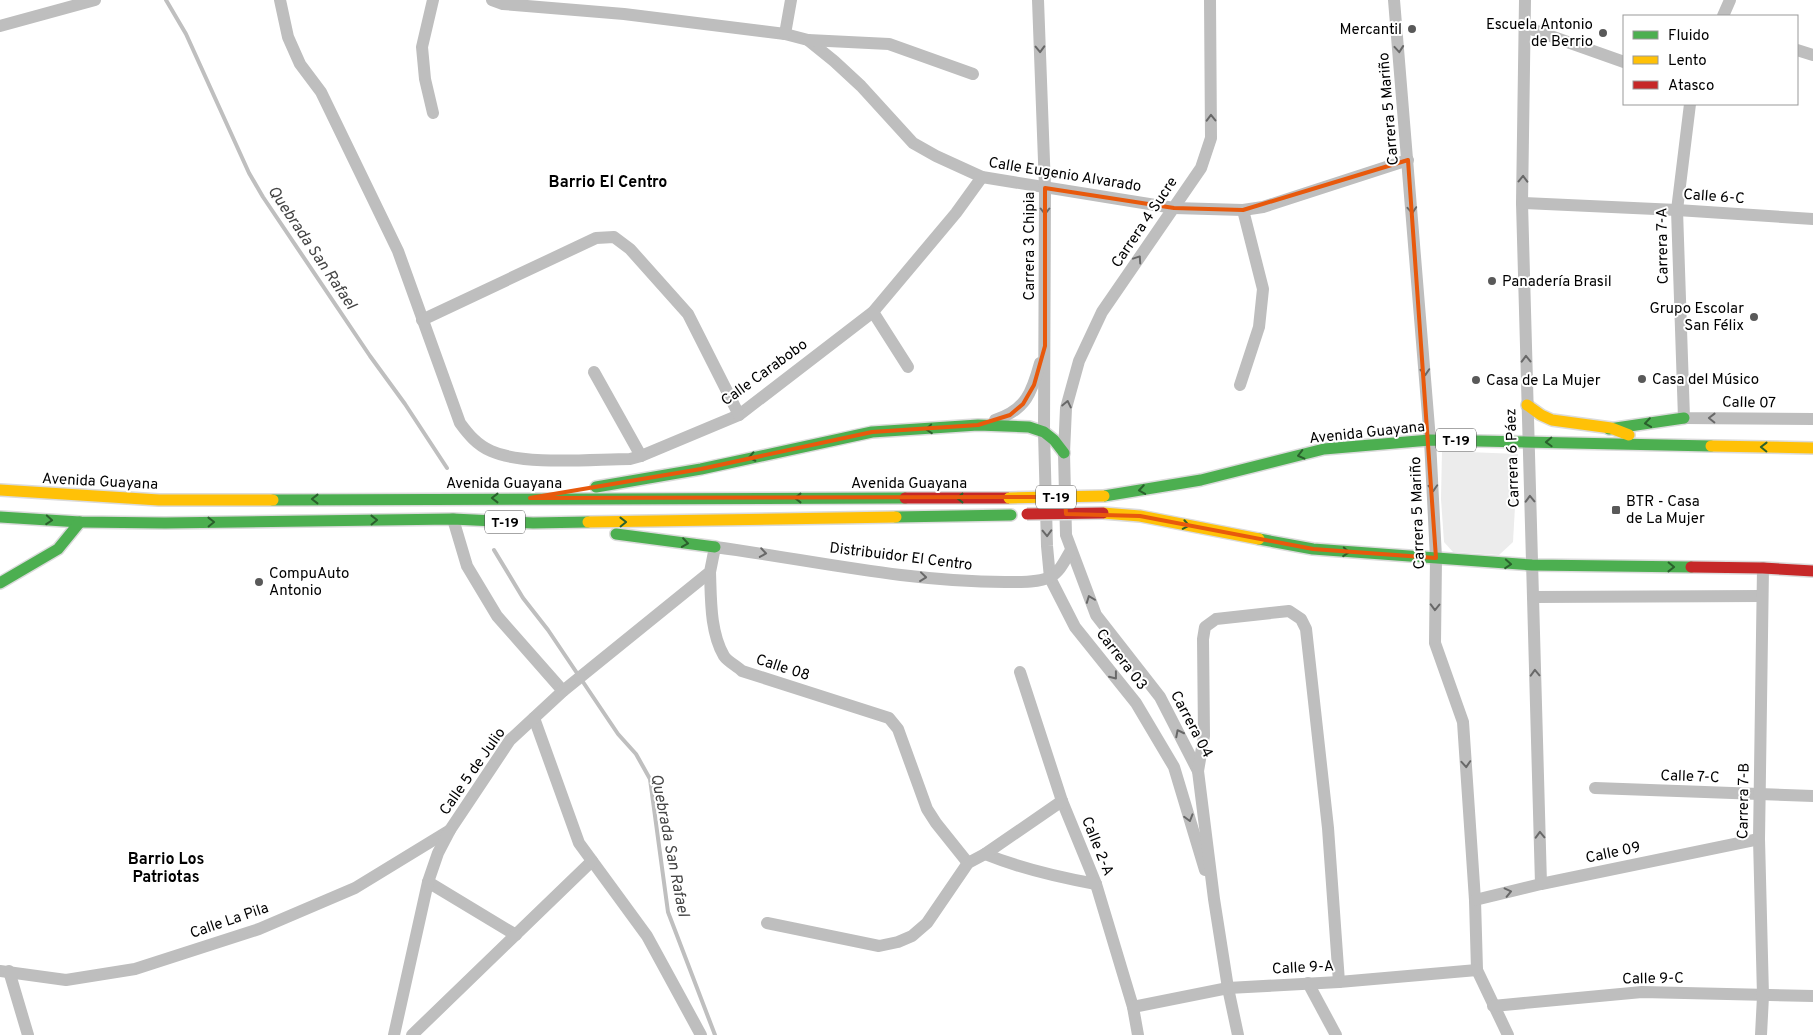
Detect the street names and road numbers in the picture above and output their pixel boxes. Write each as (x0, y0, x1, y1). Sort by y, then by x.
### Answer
street label: Carrera 5 Mariño (1375, 52, 1404, 166)
street label: Calle Eugenio Alvarado (987, 154, 1143, 197)
street label: Carrera 4 Sucre (1108, 174, 1183, 272)
street label: Calle 6-C (1682, 186, 1745, 209)
street label: Carrera 3 Chipia (1021, 192, 1040, 300)
street label: Carrera 7-A (1653, 208, 1674, 284)
street label: Calle Carabobo (718, 335, 812, 411)
street label: Calle 07 (1722, 394, 1776, 413)
street label: Carrera 6 Páez (1502, 408, 1525, 508)
street label: Avenida Guayana (1308, 418, 1426, 449)
road number: T-19 (1436, 428, 1476, 452)
street label: Carrera 5 Mariño (1407, 456, 1430, 570)
street label: Avenida Guayana (41, 470, 158, 495)
street label: Avenida Guayana (446, 475, 562, 494)
street label: Avenida Guayana (851, 475, 967, 494)
road number: T-19 (1036, 486, 1076, 508)
road number: T-19 (485, 511, 525, 534)
street label: Distribuidor El Centro (828, 539, 973, 576)
street label: Carrera 03 (1091, 625, 1151, 694)
street label: Calle 08 (753, 651, 812, 686)
street label: Carrera 04 (1165, 688, 1216, 761)
street label: Calle 5 de Julio (436, 724, 510, 819)
street label: Carrera 7-B (1734, 763, 1755, 839)
street label: Calle 7-C (1660, 767, 1720, 788)
street label: Calle 2-A (1076, 814, 1117, 879)
street label: Calle 09 (1584, 838, 1642, 869)
street label: Calle La Pila (188, 899, 271, 944)
street label: Calle 9-A (1272, 957, 1335, 980)
street label: Calle 9-C (1622, 969, 1684, 990)

